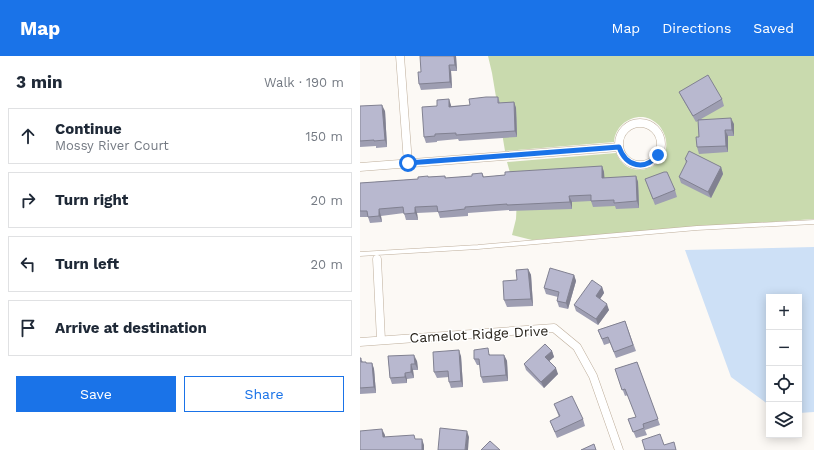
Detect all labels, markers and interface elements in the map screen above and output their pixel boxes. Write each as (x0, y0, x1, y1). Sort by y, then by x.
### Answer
text: Map (20, 17, 60, 40)
text: Map (612, 20, 640, 36)
text: Directions (662, 20, 731, 36)
text: Saved (753, 20, 794, 36)
text: 3 min (16, 72, 62, 92)
text: Walk · 190 m (264, 75, 344, 90)
text: Continue (55, 120, 122, 138)
icon: ahead (17, 125, 39, 147)
text: 150 m (305, 129, 343, 144)
text: Mossy River Court (55, 138, 169, 153)
route end (649, 146, 667, 164)
route start (399, 154, 417, 172)
icon: right (17, 189, 39, 211)
text: Turn right (55, 191, 128, 209)
text: 20 m (311, 193, 343, 208)
icon: left (17, 253, 39, 275)
text: Turn left (55, 255, 119, 273)
text: 20 m (311, 257, 343, 272)
map controls (766, 294, 802, 438)
button: + (766, 294, 802, 330)
icon: arrive (17, 317, 39, 339)
text: Arrive at destination (55, 319, 207, 337)
street label: Camelot Ridge Drive (409, 322, 549, 346)
button: − (766, 330, 802, 366)
button: locate (766, 366, 802, 402)
button: Save (16, 376, 176, 412)
button: Share (184, 376, 344, 412)
button: layers (766, 402, 802, 438)

